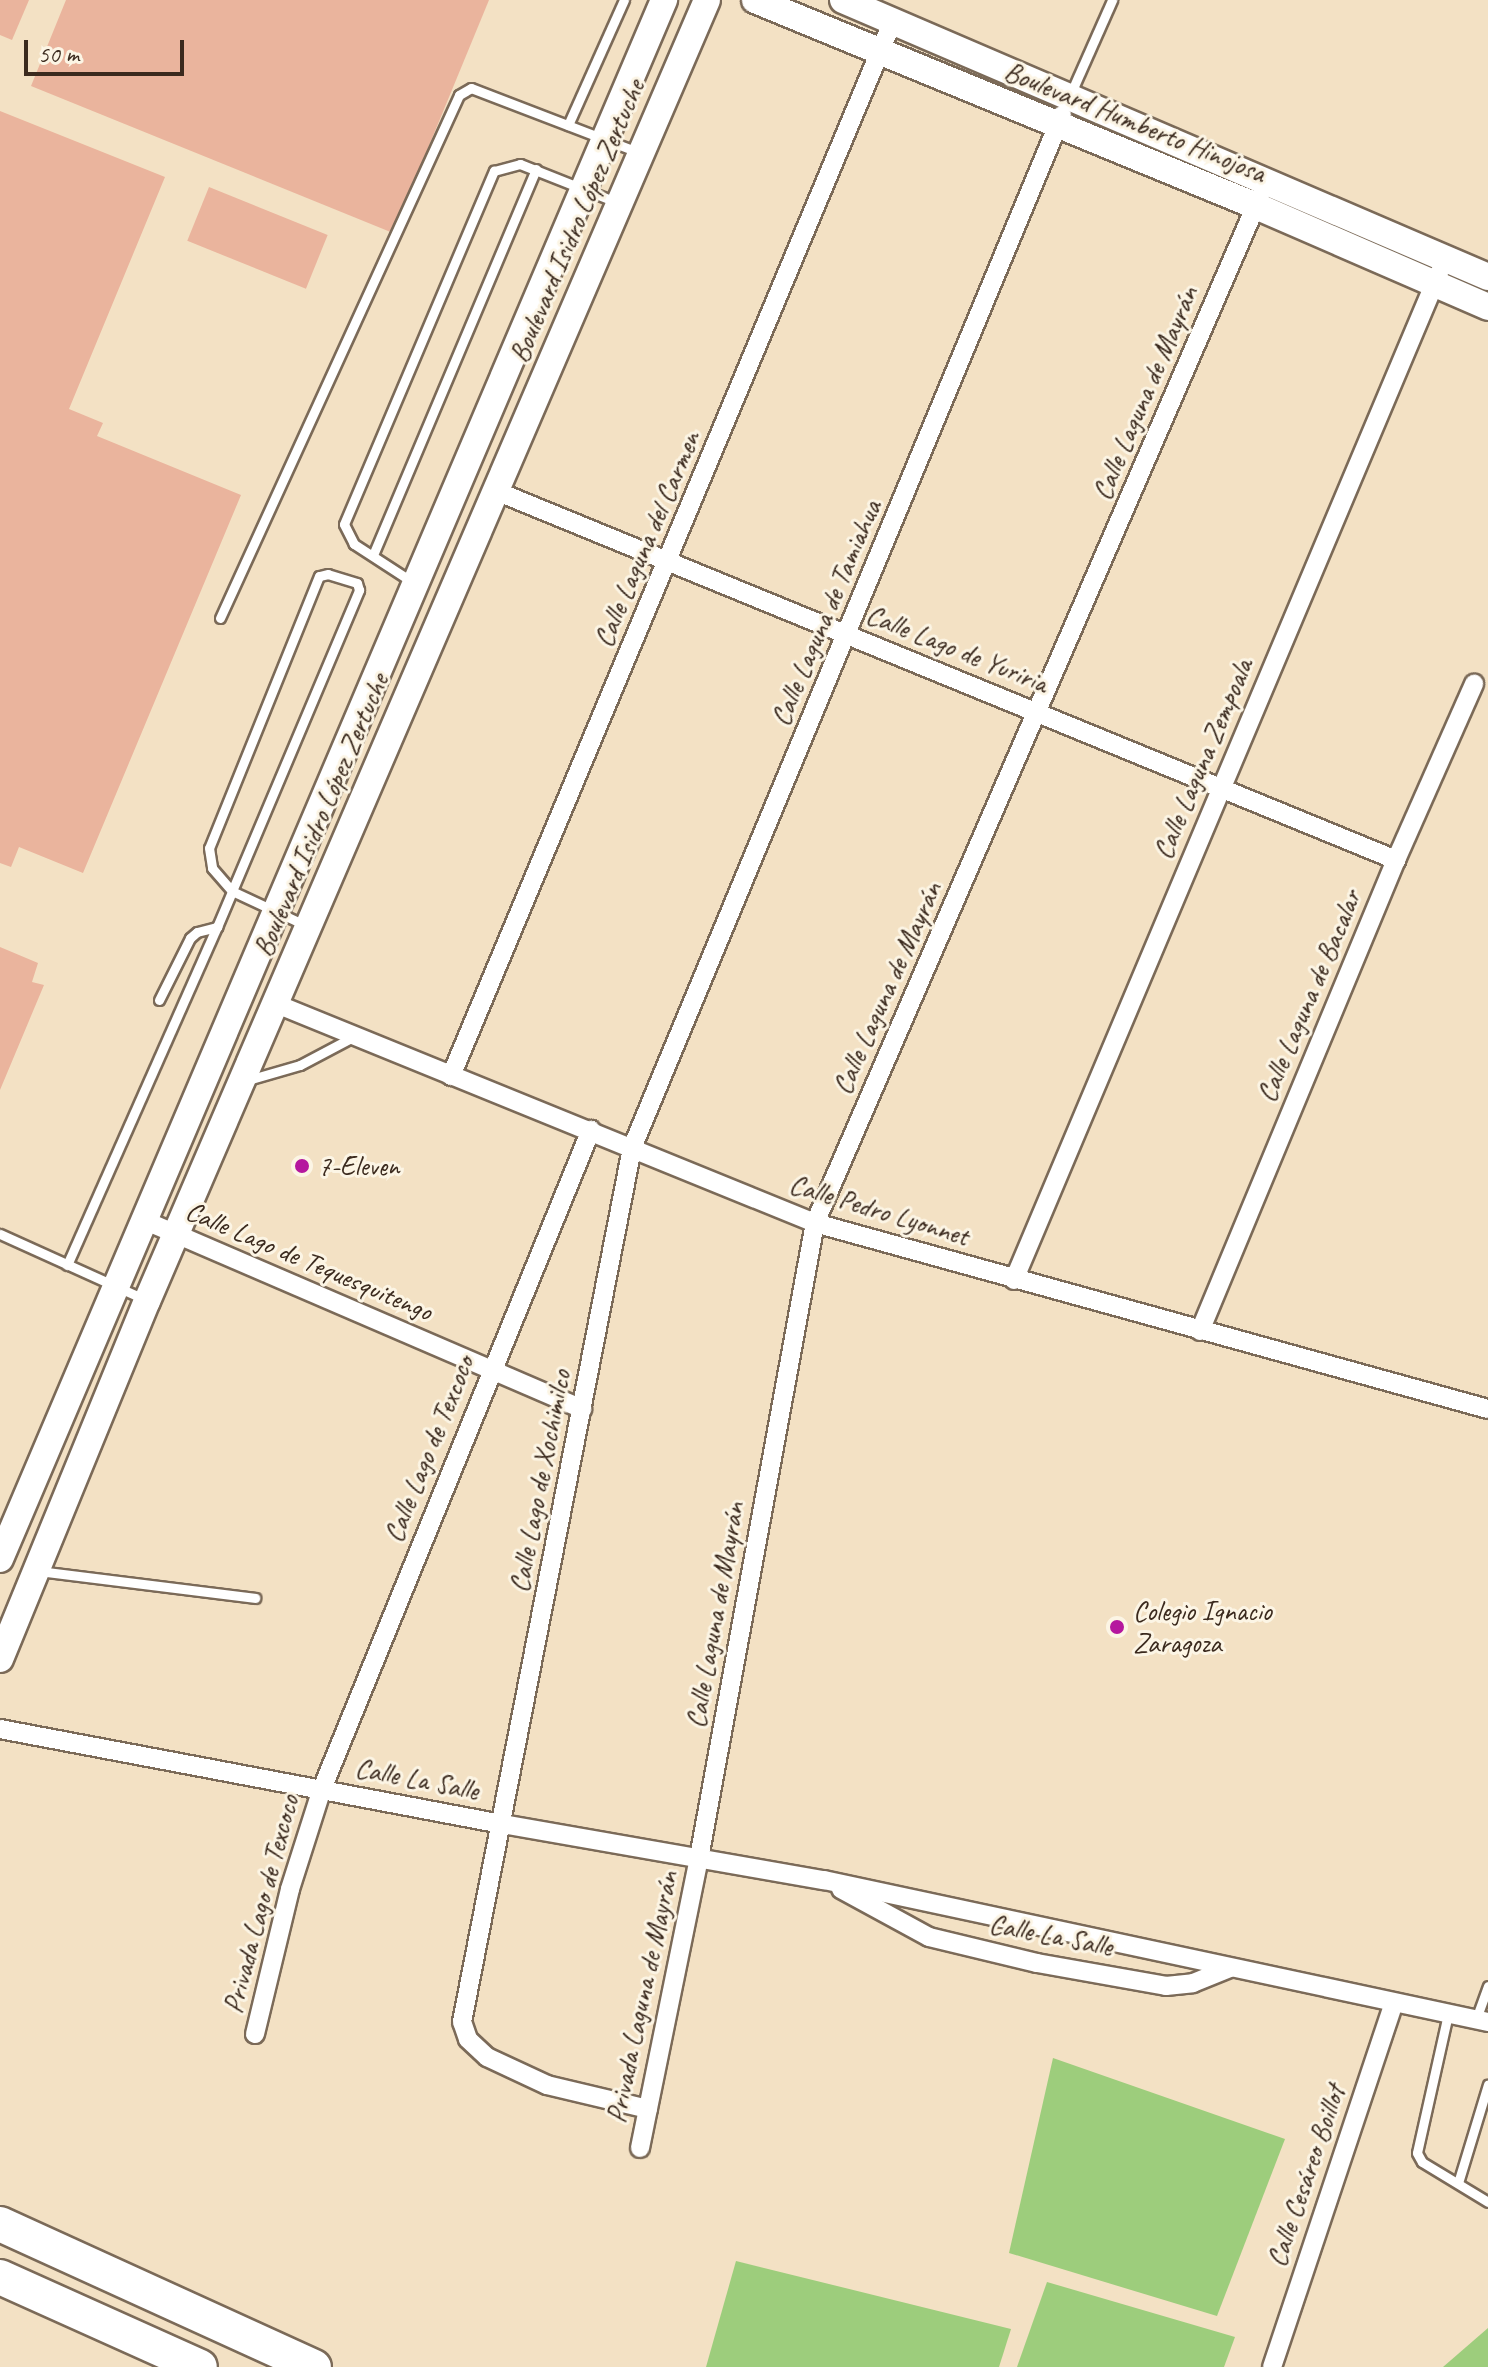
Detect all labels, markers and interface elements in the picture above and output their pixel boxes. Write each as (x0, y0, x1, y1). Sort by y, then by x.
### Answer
scale bar (28, 24, 188, 74)
text: 50 m (38, 39, 79, 69)
street label: Boulevard Humberto Hinojosa (1000, 54, 1270, 190)
street label: Boulevard Isidro López Zertuche (502, 75, 652, 367)
street label: Calle Laguna de Mayrán (1085, 281, 1205, 505)
street label: Calle Laguna del Carmen (586, 426, 708, 652)
street label: Calle Laguna de Tamiahua (763, 495, 889, 731)
street label: Calle Lago de Yuriria (861, 597, 1053, 701)
street label: Calle Laguna Zempoala (1146, 654, 1260, 864)
street label: Boulevard Isidro López Zertuche (246, 669, 396, 961)
street label: Calle Laguna de Mayrán (825, 876, 949, 1100)
street label: Calle Laguna de Bacalar (1249, 885, 1369, 1107)
place label: 7-Eleven (318, 1149, 399, 1183)
marker: 7-Eleven (293, 1157, 311, 1175)
street label: Calle Pedro Lyonnet (786, 1167, 972, 1253)
street label: Calle Lago de Tequesquitengo (181, 1194, 437, 1328)
street label: Calle Lago de Texcoco (376, 1351, 482, 1547)
street label: Calle Lago de Xochimilco (502, 1367, 578, 1595)
street label: Calle Laguna de Mayrán (679, 1499, 751, 1731)
place label: Colegio Ignacio Zaragoza (1133, 1594, 1273, 1660)
marker: Colegio Ignacio Zaragoza (1108, 1618, 1126, 1636)
street label: Calle La Salle (352, 1751, 482, 1807)
street label: Privada Lago de Texcoco (216, 1791, 306, 2017)
street label: Privada Laguna de Mayrán (599, 1868, 685, 2126)
street label: Calle La Salle (986, 1907, 1116, 1963)
street label: Calle Cesáreo Boillot (1259, 2081, 1353, 2271)

